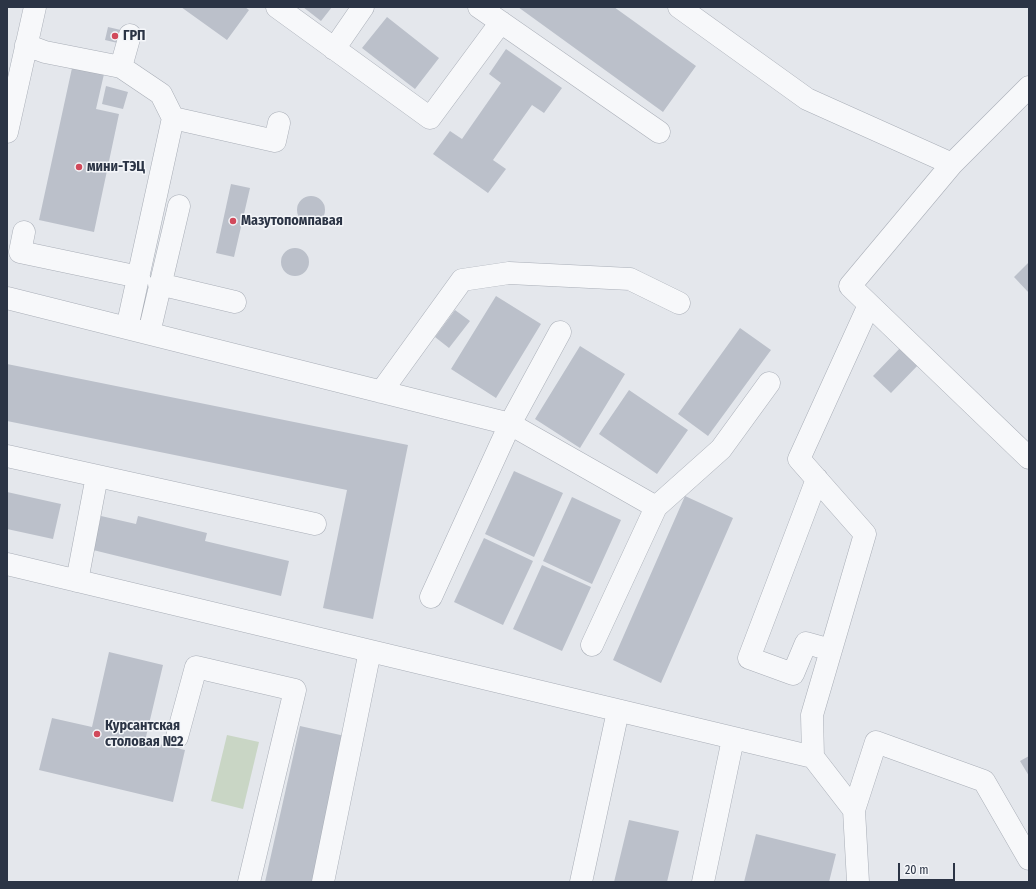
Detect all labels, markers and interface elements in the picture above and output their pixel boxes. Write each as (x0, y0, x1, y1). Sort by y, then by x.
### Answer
place label: ГРП (123, 28, 145, 44)
marker: ГРП (110, 31, 120, 41)
place label: мини-ТЭЦ (87, 159, 145, 175)
marker: мини-ТЭЦ (74, 162, 84, 172)
place label: Мазутопомпавая (241, 213, 343, 229)
marker: Мазутопомпавая (228, 216, 238, 226)
place label: Курсантская столовая №2 (105, 718, 183, 750)
marker: Курсантская столовая №2 (92, 729, 102, 739)
scale bar (900, 855, 957, 881)
text: 20 m (905, 863, 929, 877)

